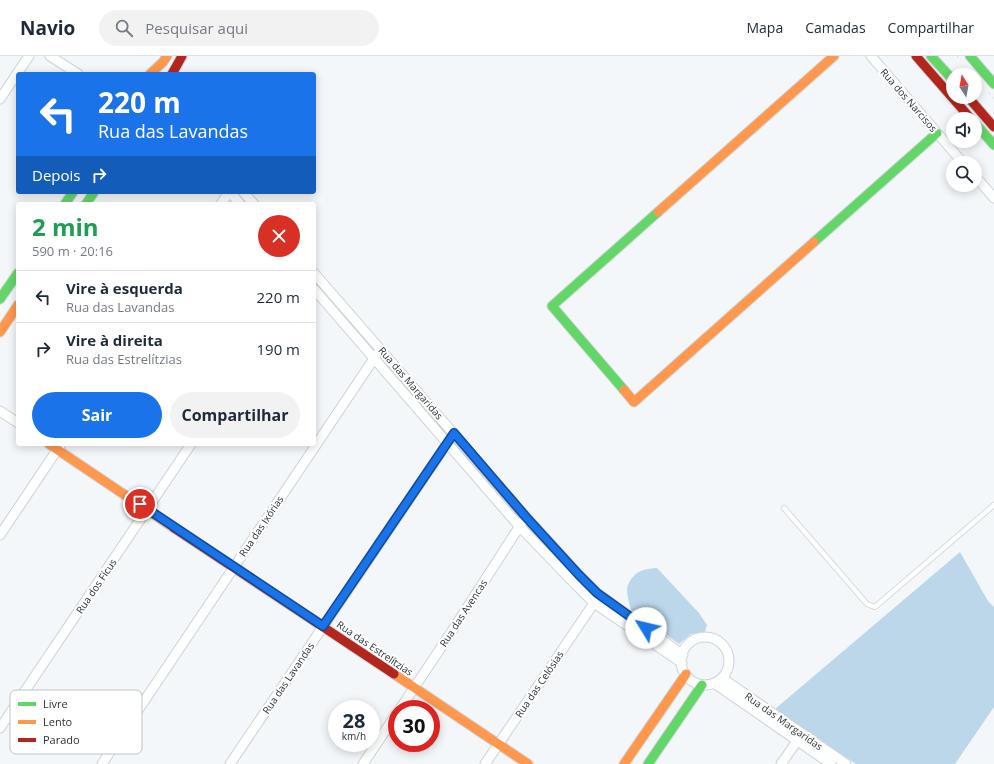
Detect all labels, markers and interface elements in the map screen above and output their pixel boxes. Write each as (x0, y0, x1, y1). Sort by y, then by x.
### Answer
search box (99, 10, 379, 46)
text: Navio (20, 15, 75, 41)
icon: search (113, 17, 135, 39)
text: Pesquisar aqui (145, 18, 248, 38)
text: Mapa (747, 18, 783, 37)
text: Camadas (805, 18, 866, 37)
text: Compartilhar (888, 18, 974, 37)
street label: Rua dos Narcisos (877, 65, 941, 135)
north arrow (946, 68, 982, 104)
map controls (946, 68, 982, 192)
text: 220 m (98, 83, 181, 121)
icon: left (32, 88, 84, 140)
button: sound (946, 112, 982, 148)
text: Rua das Lavandas (98, 119, 248, 143)
button: search (946, 156, 982, 192)
icon: right (88, 164, 110, 186)
text: Depois (32, 165, 80, 185)
text: 2 min (32, 210, 99, 243)
button: close (258, 215, 300, 257)
text: 590 m · 20:16 (32, 242, 113, 260)
text: Vire à esquerda (66, 278, 183, 298)
icon: left (32, 286, 54, 308)
text: 220 m (256, 287, 300, 307)
text: Rua das Lavandas (66, 298, 174, 316)
text: Vire à direita (66, 330, 163, 350)
icon: right (32, 338, 54, 360)
text: 190 m (256, 339, 300, 359)
street label: Rua das Margaridas (375, 344, 447, 423)
text: Rua das Estrelítzias (66, 350, 182, 368)
button: Sair (32, 392, 162, 438)
button: Compartilhar (170, 392, 300, 438)
pin (123, 487, 157, 521)
icon: arrive (129, 493, 151, 515)
street label: Rua das Ixórias (235, 493, 287, 559)
street label: Rua dos Fícus (72, 556, 120, 616)
street label: Rua das Avencas (436, 576, 490, 649)
position arrow (625, 607, 667, 649)
street label: Rua das Estrelítzias (334, 617, 416, 679)
street label: Rua das Lavandas (259, 639, 317, 716)
street label: Rua das Celósias (512, 648, 567, 720)
street label: Rua das Margaridas (742, 689, 826, 753)
legend (10, 690, 142, 754)
text: Livre (43, 696, 68, 711)
speed limit sign: 30 (388, 700, 440, 752)
text: 28 (343, 707, 365, 734)
text: Lento (43, 714, 73, 729)
text: km/h (342, 729, 366, 743)
text: Parado (43, 732, 80, 747)

